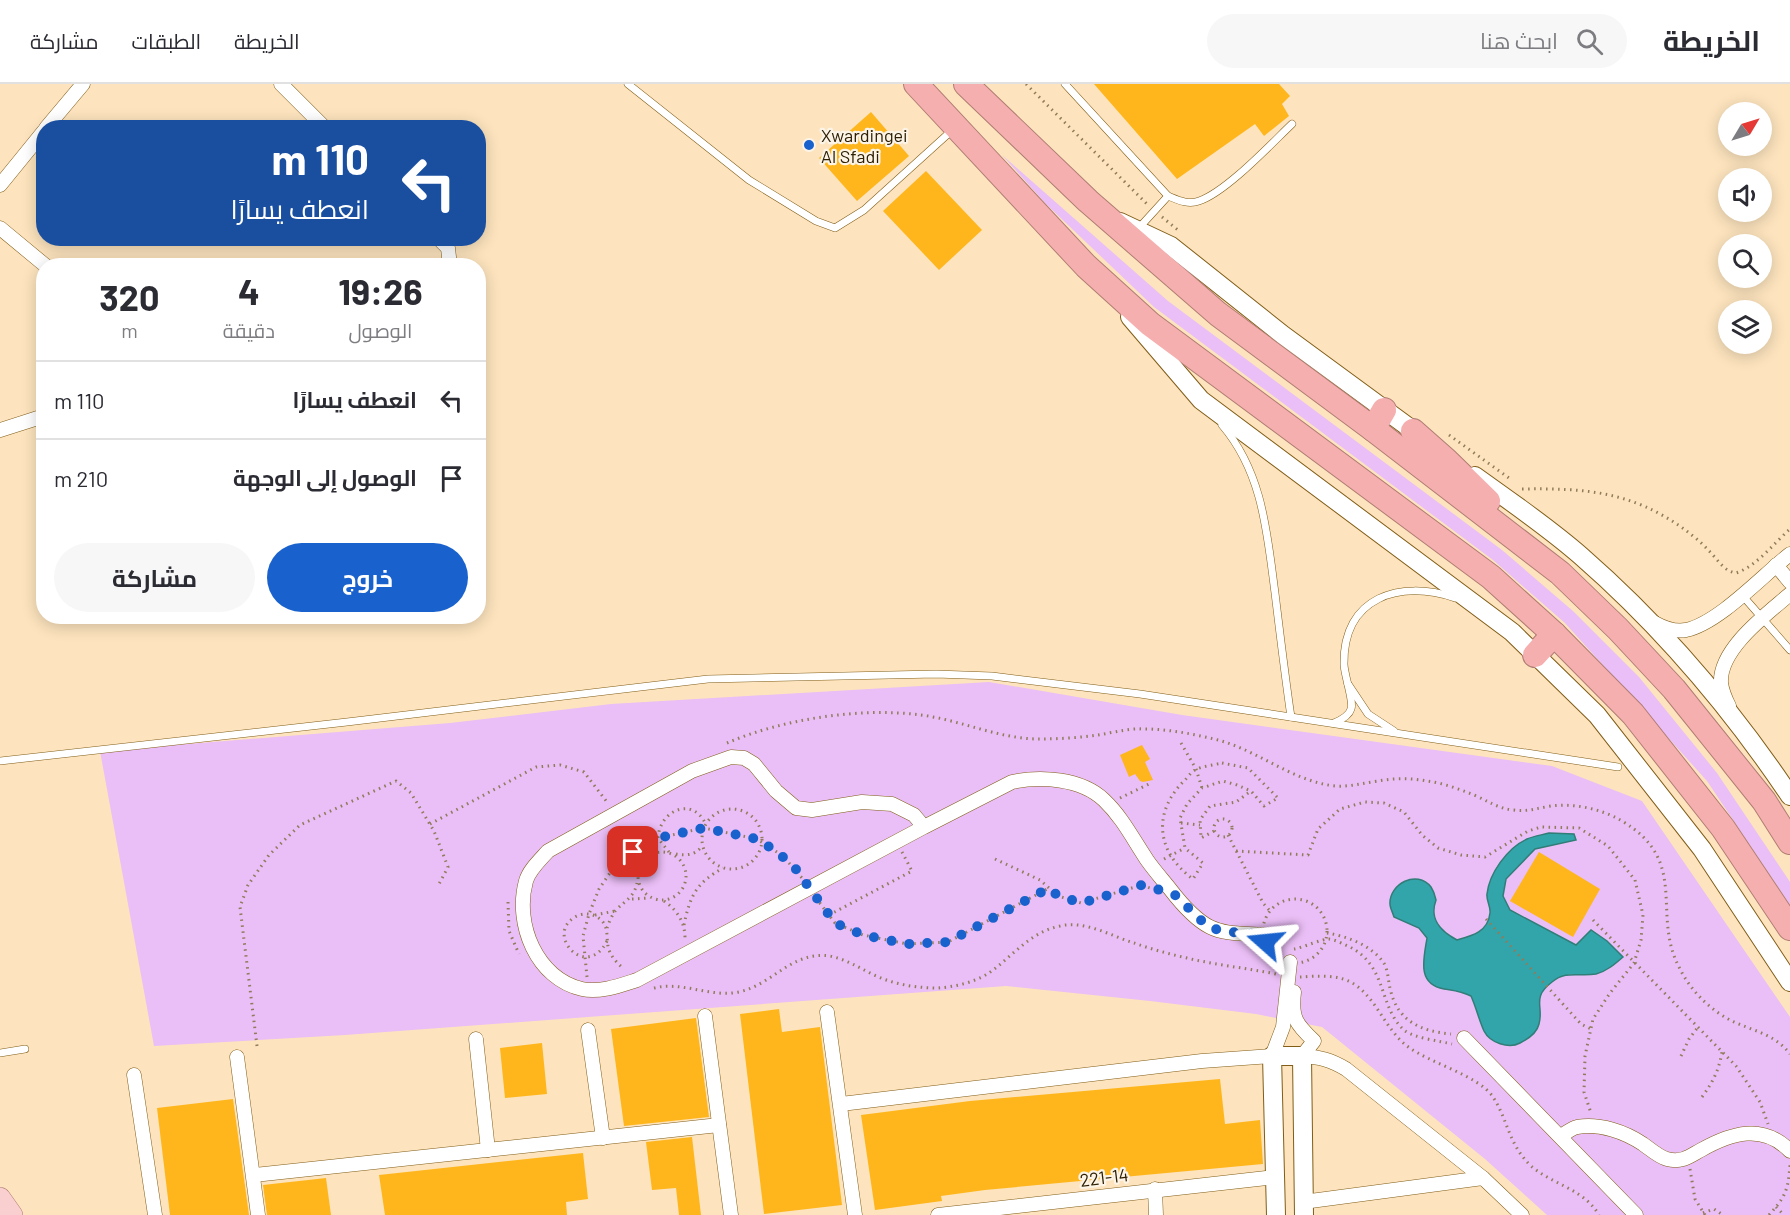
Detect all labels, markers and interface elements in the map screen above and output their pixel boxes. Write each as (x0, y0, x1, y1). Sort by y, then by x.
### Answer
search box (1207, 14, 1627, 68)
text: الخريطة (1663, 23, 1760, 57)
icon: search (1573, 25, 1606, 58)
text: ابحث هنا (1480, 27, 1558, 53)
text: مشاركة (30, 28, 99, 53)
text: الطبقات (132, 28, 201, 53)
text: الخريطة (234, 28, 300, 53)
north arrow (1718, 102, 1772, 156)
map controls (1718, 102, 1772, 354)
place label: Xwardingei Al Sfadi (821, 124, 908, 167)
text: 110 m (272, 133, 369, 183)
marker: Xwardingei Al Sfadi (802, 138, 816, 152)
icon: left (390, 144, 468, 222)
button: sound (1718, 168, 1772, 222)
text: انعطف يسارًا (230, 192, 369, 224)
button: search (1718, 234, 1772, 288)
text: 4 (238, 269, 260, 312)
text: 19:26 (338, 269, 423, 312)
text: 320 (99, 275, 159, 318)
button: layers (1718, 300, 1772, 354)
text: m (121, 318, 138, 342)
text: دقيقة (223, 318, 275, 342)
text: الوصول (349, 318, 412, 342)
icon: left (435, 384, 468, 417)
text: انعطف يسارًا (293, 386, 417, 412)
text: 110 m (54, 387, 105, 413)
icon: arrive (435, 462, 468, 495)
text: الوصول إلى الوجهة (233, 464, 417, 490)
text: 210 m (54, 465, 108, 491)
button: مشاركة (54, 543, 255, 612)
button: خروج (267, 543, 468, 612)
pin (607, 826, 658, 877)
icon: arrive (616, 835, 649, 868)
position arrow (1233, 910, 1297, 974)
street label: 221-14 (1079, 1163, 1129, 1191)

